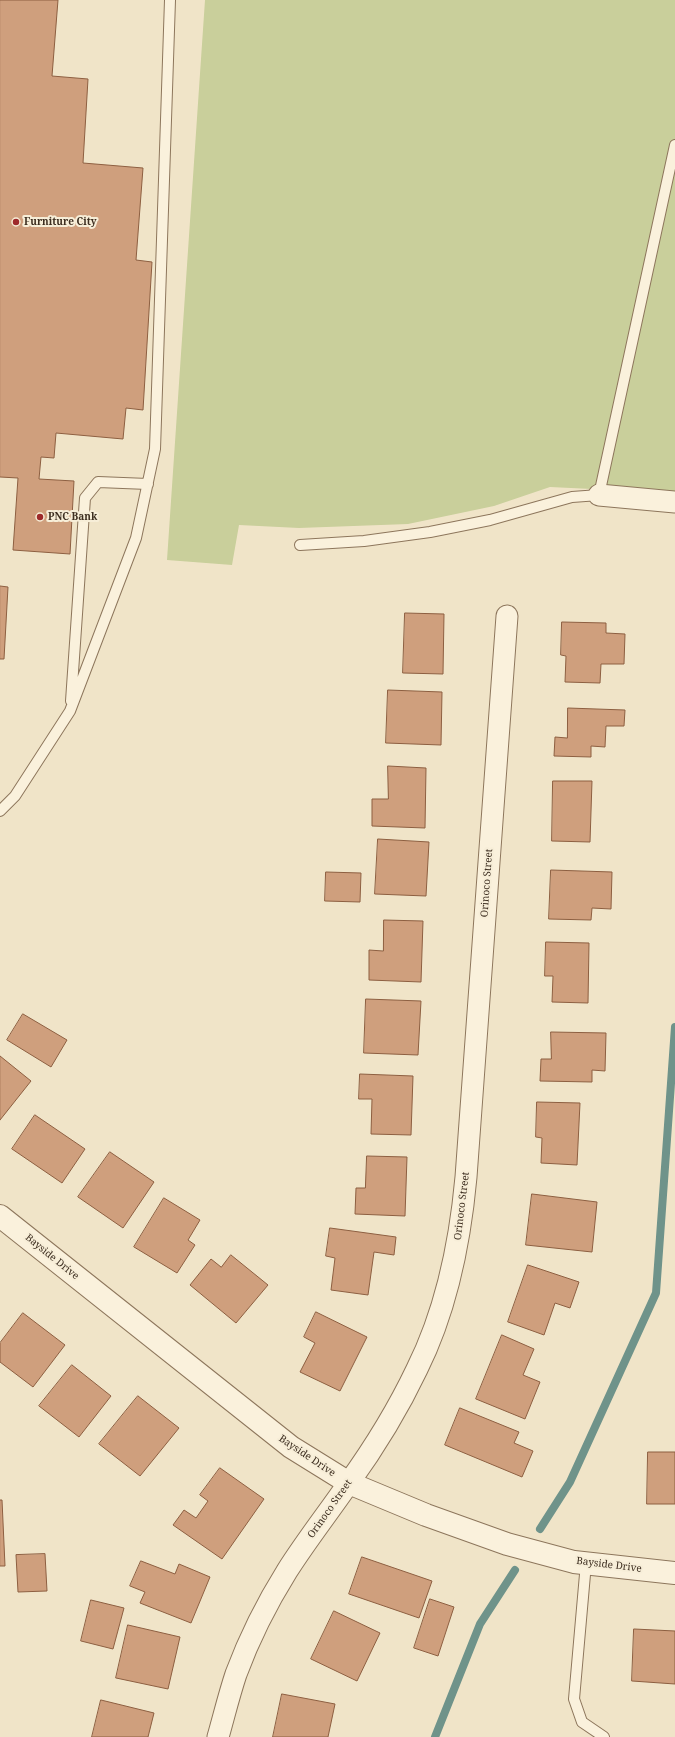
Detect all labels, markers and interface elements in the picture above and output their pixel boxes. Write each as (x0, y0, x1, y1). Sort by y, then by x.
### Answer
place label: Furniture City (24, 216, 97, 228)
marker: Furniture City (11, 217, 21, 227)
place label: PNC Bank (48, 511, 97, 523)
marker: PNC Bank (35, 512, 45, 522)
street label: Orinoco Street (479, 848, 495, 918)
street label: Orinoco Street (452, 1171, 472, 1241)
street label: Bayside Drive (23, 1232, 81, 1282)
street label: Bayside Drive (276, 1433, 338, 1479)
street label: Orinoco Street (305, 1477, 355, 1541)
street label: Bayside Drive (576, 1555, 642, 1575)

